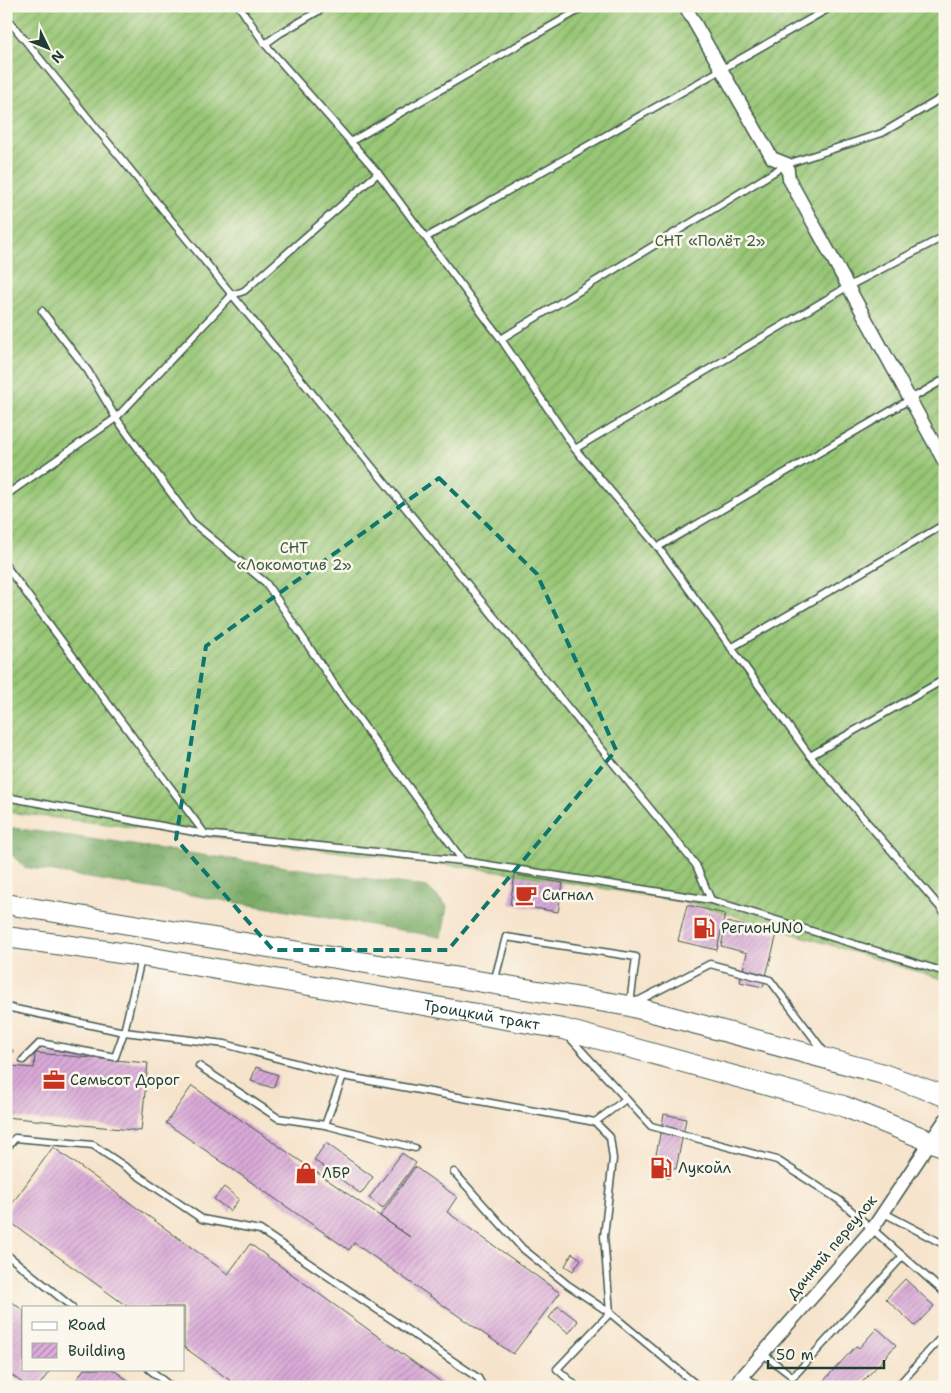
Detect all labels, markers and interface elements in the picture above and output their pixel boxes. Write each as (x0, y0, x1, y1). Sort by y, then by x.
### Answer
north arrow (22, 22, 72, 72)
text: N (47, 47, 68, 67)
park label: СНТ «Полёт 2» (655, 231, 765, 251)
park label: СНТ «Локомотив 2» (236, 538, 352, 575)
cafe icon: Сигнал (513, 882, 539, 908)
place label: Сигнал (542, 885, 594, 905)
fuel station icon: РегионUNO (691, 915, 717, 941)
place label: РегионUNO (721, 918, 803, 938)
street label: Троицкий тракт (422, 995, 542, 1035)
office icon: Семьсот Дорог (41, 1067, 67, 1093)
place label: Семьсот Дорог (70, 1070, 180, 1090)
fuel station icon: Лукойл (648, 1155, 674, 1181)
place label: Лукойл (678, 1158, 732, 1178)
shop icon: ЛБР (293, 1160, 319, 1186)
place label: ЛБР (322, 1163, 350, 1183)
street label: Дачный переулок (782, 1191, 882, 1303)
legend (22, 1306, 185, 1370)
text: Road (68, 1315, 106, 1335)
scale bar (768, 1338, 885, 1370)
text: Building (68, 1341, 125, 1361)
text: 50 m (776, 1345, 814, 1365)

